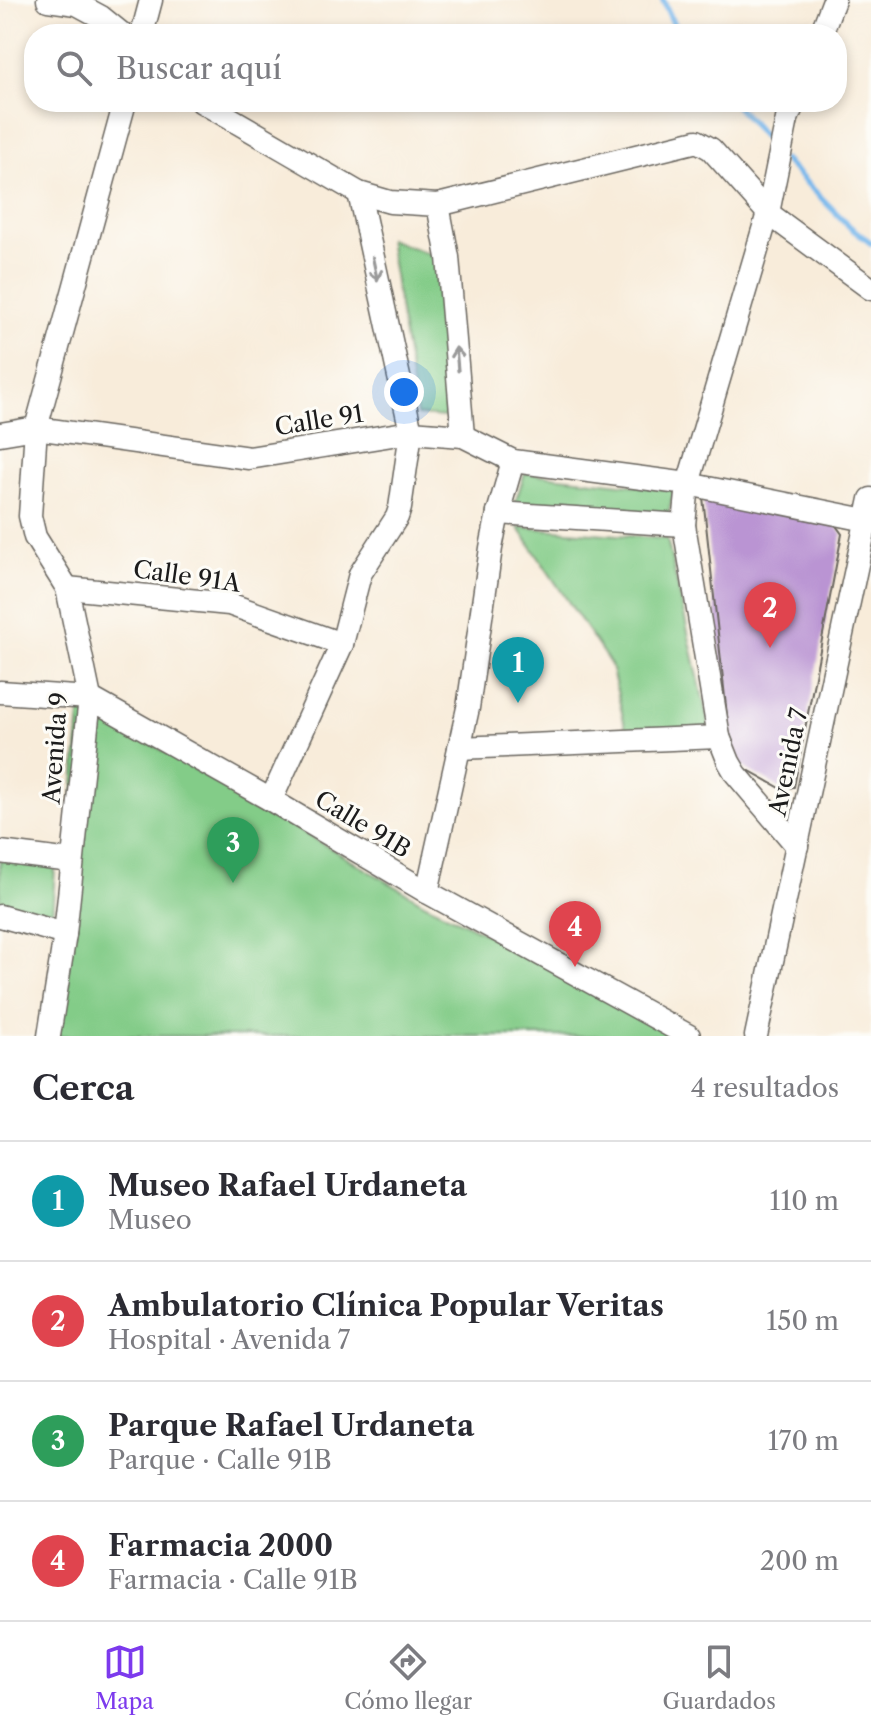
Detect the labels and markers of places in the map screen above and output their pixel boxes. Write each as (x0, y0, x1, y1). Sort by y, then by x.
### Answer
pin: 2 (744, 582, 796, 648)
pin: 1 (492, 637, 544, 703)
pin: 3 (207, 817, 259, 883)
pin: 4 (549, 901, 601, 967)

